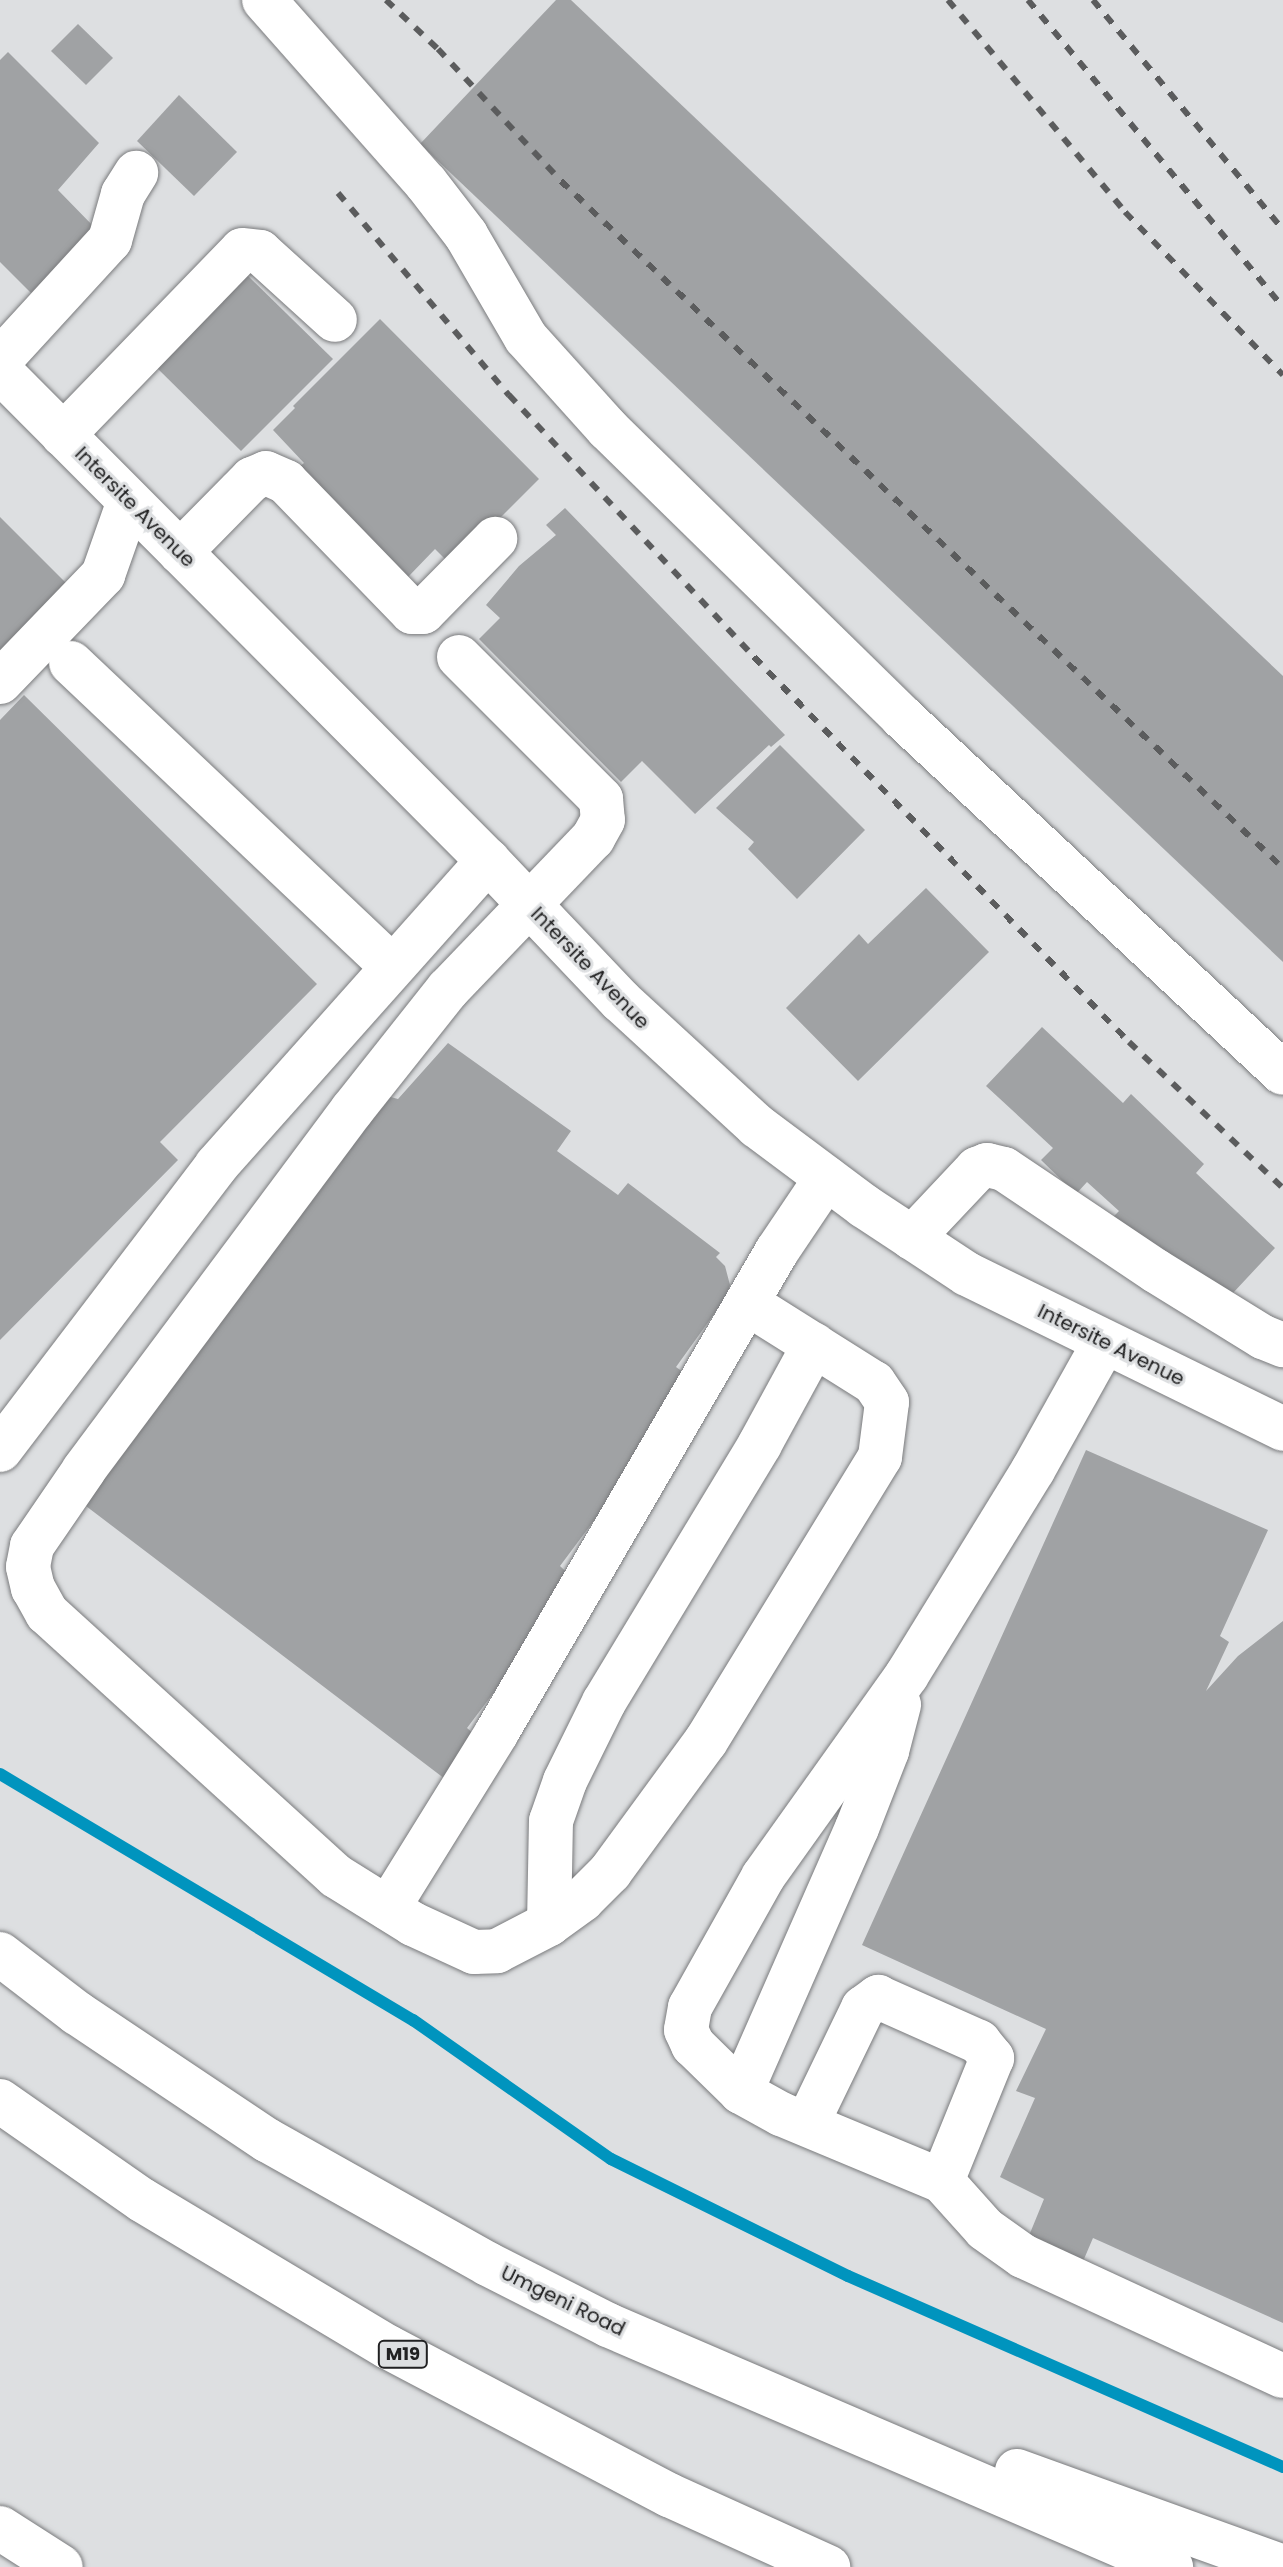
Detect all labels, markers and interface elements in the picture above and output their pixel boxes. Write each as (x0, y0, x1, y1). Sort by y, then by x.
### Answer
street label: Intersite Avenue (70, 442, 200, 572)
street label: Intersite Avenue (526, 902, 654, 1034)
street label: Intersite Avenue (1034, 1299, 1188, 1391)
street label: Umgeni Road (497, 2261, 629, 2341)
road number: M19 (377, 2340, 429, 2368)

